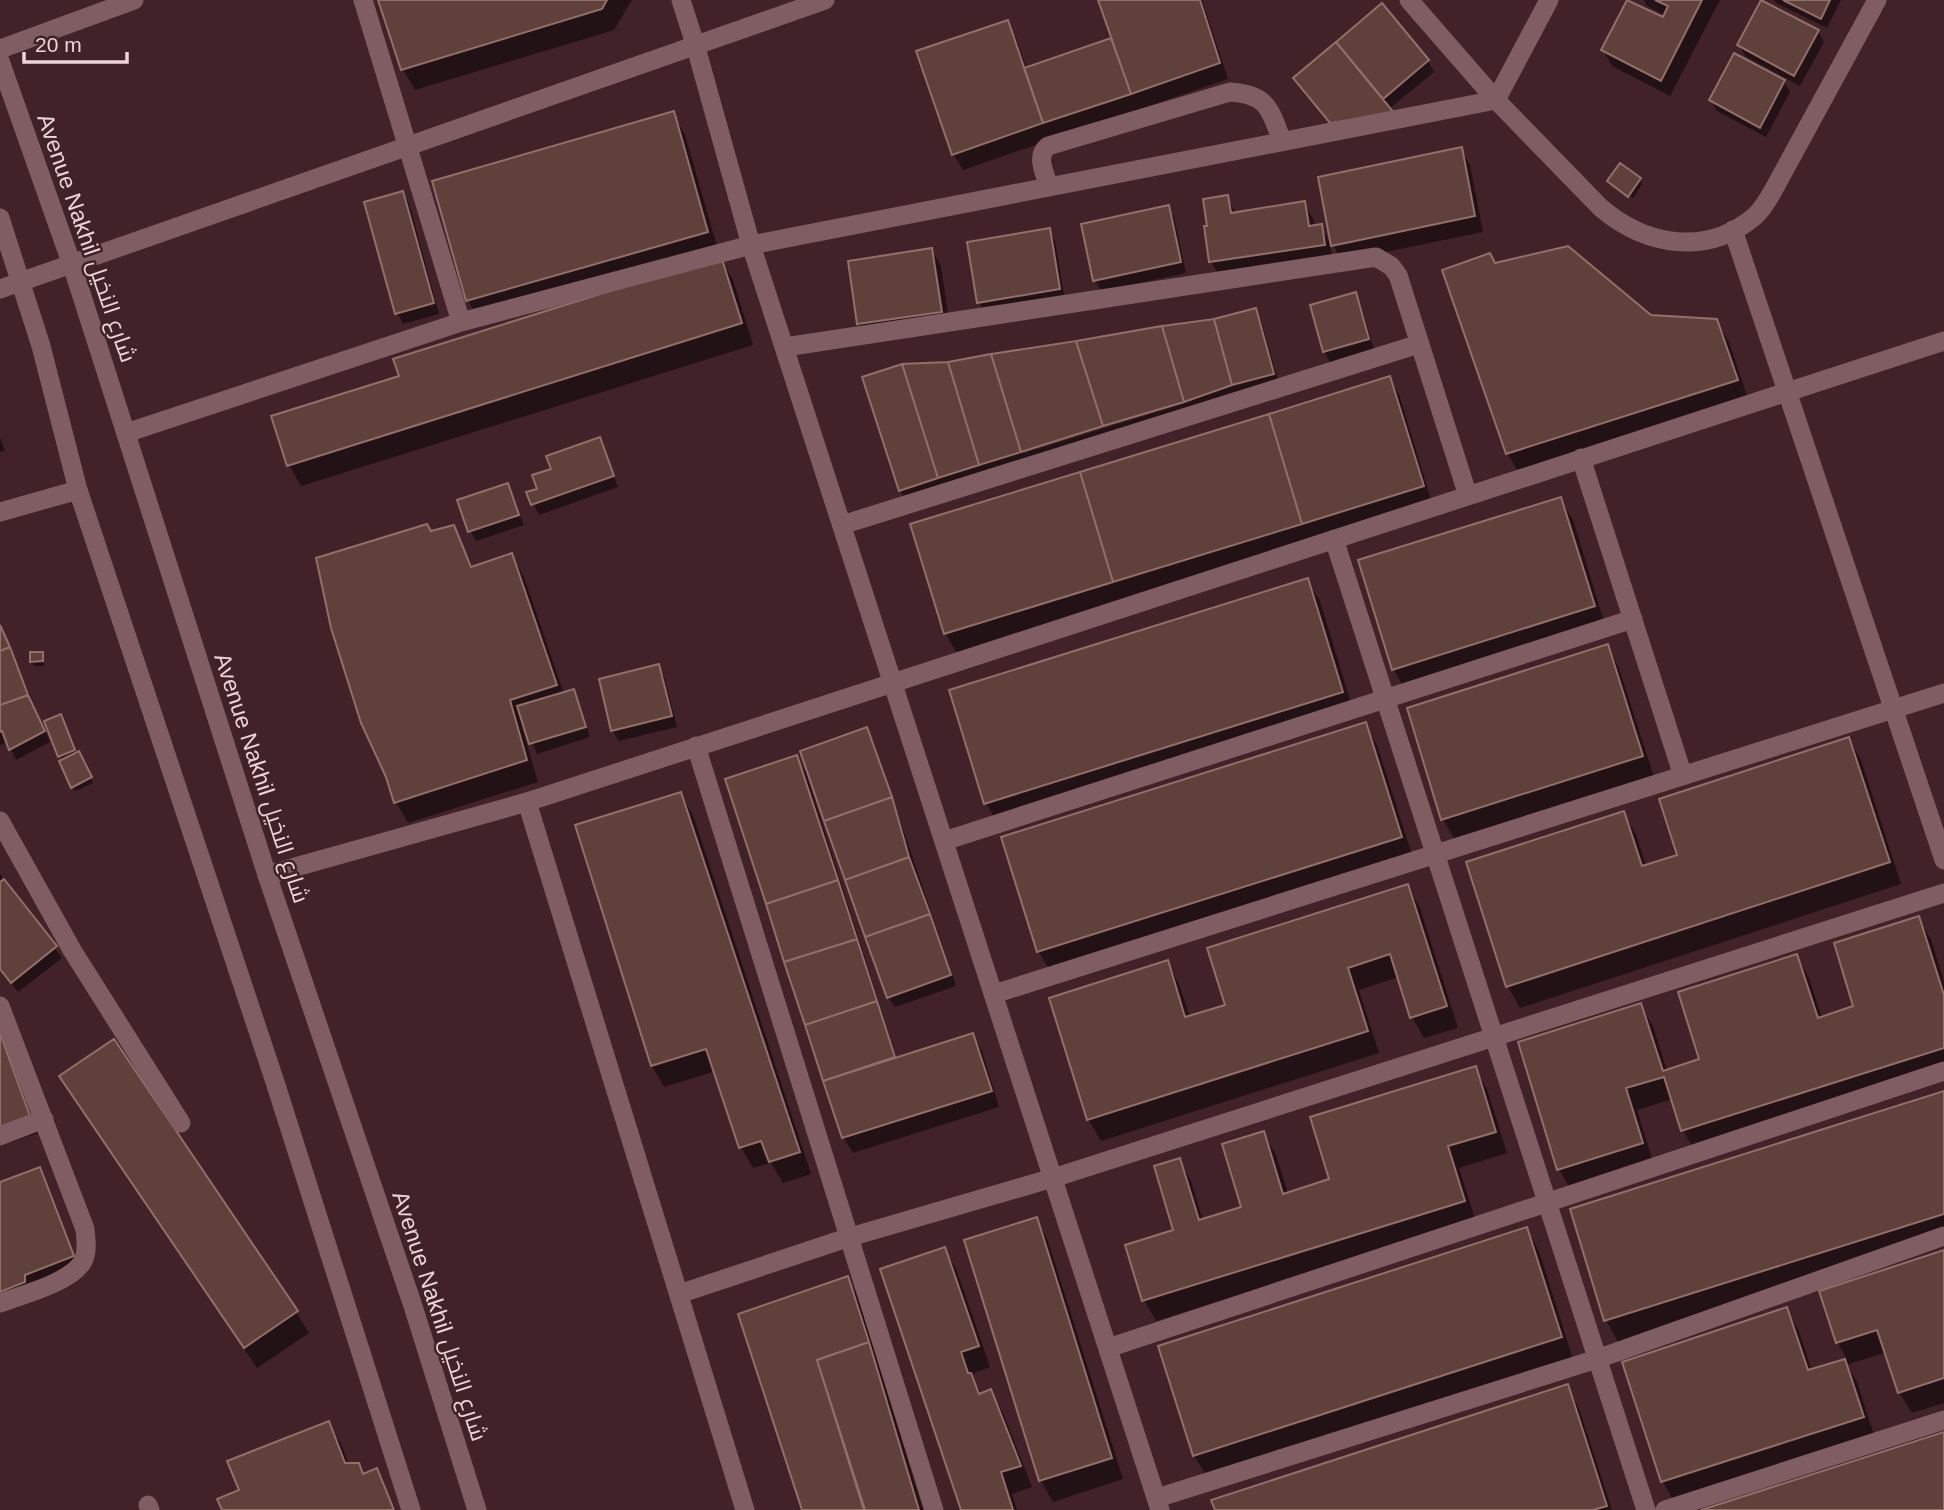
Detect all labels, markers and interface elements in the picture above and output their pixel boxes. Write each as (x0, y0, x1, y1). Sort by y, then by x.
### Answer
scale bar (24, 21, 128, 65)
text: 20 m (35, 33, 82, 56)
street label: Avenue Nakhil شارع النخيل (29, 110, 142, 367)
street label: Avenue Nakhil شارع النخيل (206, 650, 315, 907)
street label: Avenue Nakhil شارع النخيل (384, 1188, 493, 1445)

